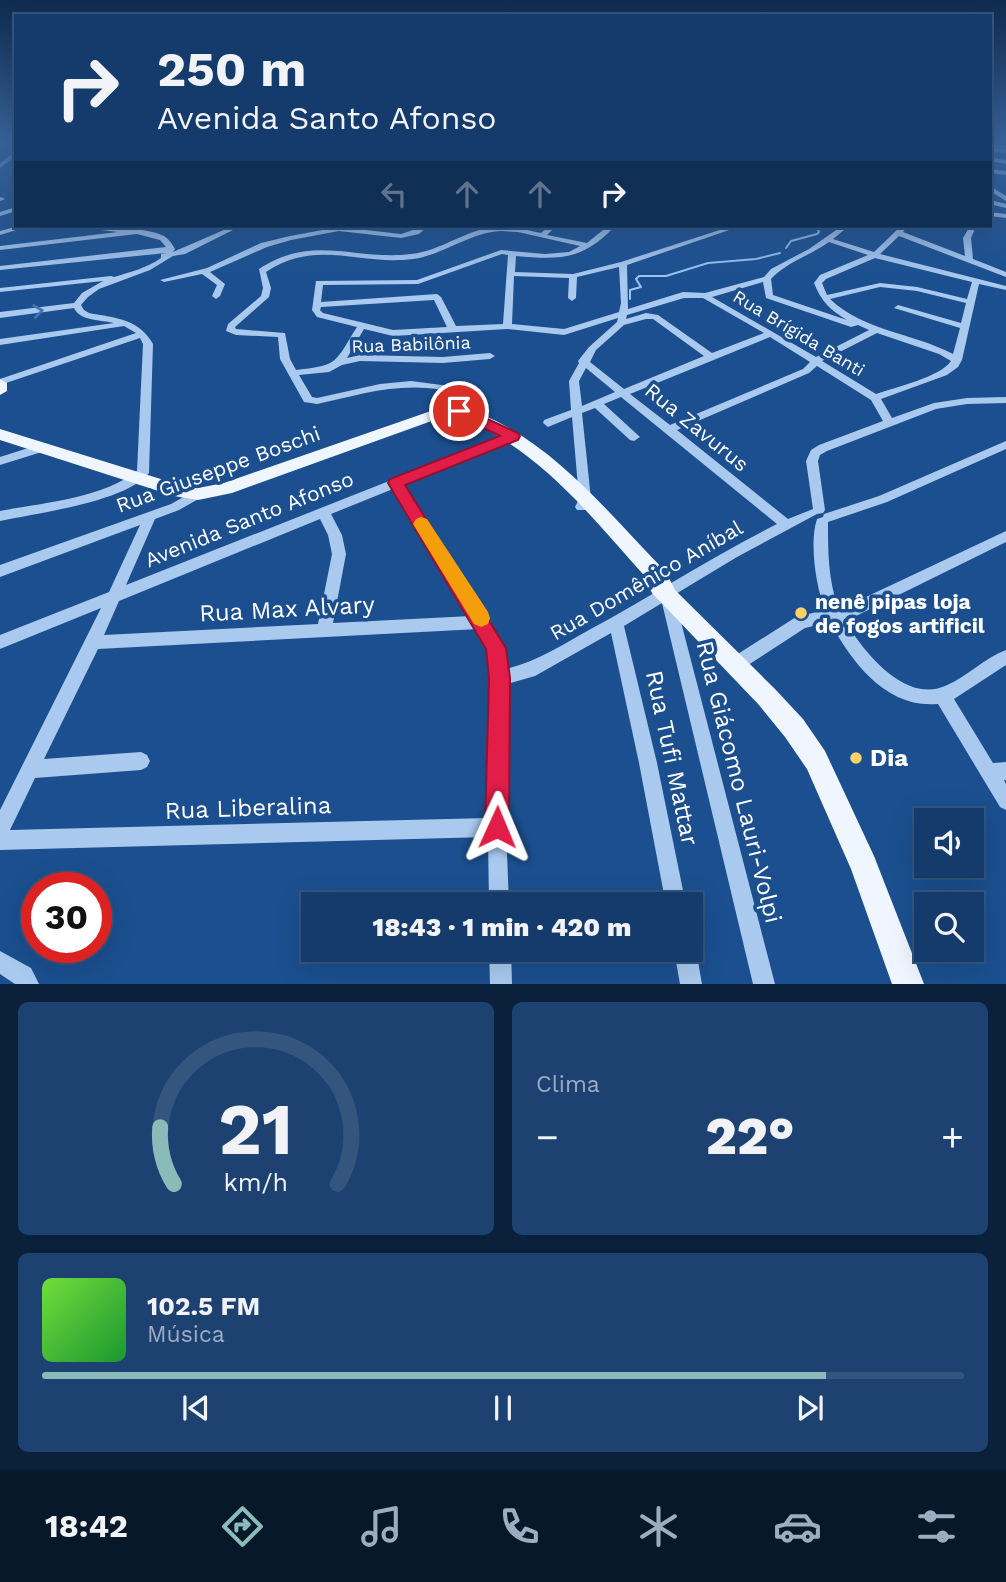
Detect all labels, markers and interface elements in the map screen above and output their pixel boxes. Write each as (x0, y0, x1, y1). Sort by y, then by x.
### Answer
text: 250 m (157, 40, 306, 98)
icon: right (42, 42, 133, 133)
text: Avenida Santo Afonso (157, 99, 497, 137)
icon: left (375, 175, 413, 213)
icon: ahead (448, 175, 486, 213)
icon: ahead (521, 175, 559, 213)
icon: right (594, 175, 632, 213)
street label: Rua Brígida Banti (730, 285, 868, 381)
one-way arrow (32, 303, 44, 318)
street label: Rua Babilônia (351, 331, 471, 357)
street label: Rua Zavurus (640, 377, 754, 477)
pin (429, 381, 489, 441)
icon: arrive (440, 392, 478, 430)
street label: Rua Giuseppe Boschi (112, 420, 324, 518)
street label: Avenida Santo Afonso (141, 466, 357, 572)
street label: Rua Domênico Aníbal (545, 514, 747, 645)
place label: nenê pipas loja de fogos artificil (815, 589, 985, 638)
street label: Rua Max Alvary (198, 590, 376, 628)
marker: nenê pipas loja de fogos artificil (793, 605, 809, 621)
street label: Rua Giácomo Lauri-Volpi (690, 638, 788, 926)
street label: Rua Tufi Mattar (640, 668, 704, 848)
place label: Dia (870, 744, 908, 772)
marker: Dia (848, 750, 864, 766)
position arrow (460, 790, 534, 864)
street label: Rua Liberalina (164, 791, 332, 825)
map controls (914, 808, 984, 962)
button: sound (914, 808, 984, 878)
speed limit sign: 30 (21, 872, 112, 963)
button: search (914, 892, 984, 962)
text: 18:43 · 1 min · 420 m (373, 912, 631, 942)
text: Clima (536, 1071, 600, 1098)
text: 21 (219, 1087, 293, 1173)
text: 22° (706, 1106, 794, 1167)
text: − (536, 1115, 559, 1159)
text: + (941, 1115, 964, 1159)
text: km/h (224, 1168, 288, 1197)
text: 102.5 FM (147, 1291, 260, 1321)
text: Música (147, 1321, 225, 1348)
icon: previous (177, 1389, 215, 1427)
icon: pause (484, 1389, 522, 1427)
icon: next (791, 1389, 829, 1427)
icon: directions (218, 1502, 267, 1551)
icon: music (357, 1502, 406, 1551)
icon: phone (495, 1502, 544, 1551)
icon: climate (634, 1502, 683, 1551)
icon: car (773, 1502, 822, 1551)
icon: filters (912, 1502, 961, 1551)
text: 18:42 (45, 1507, 128, 1545)

